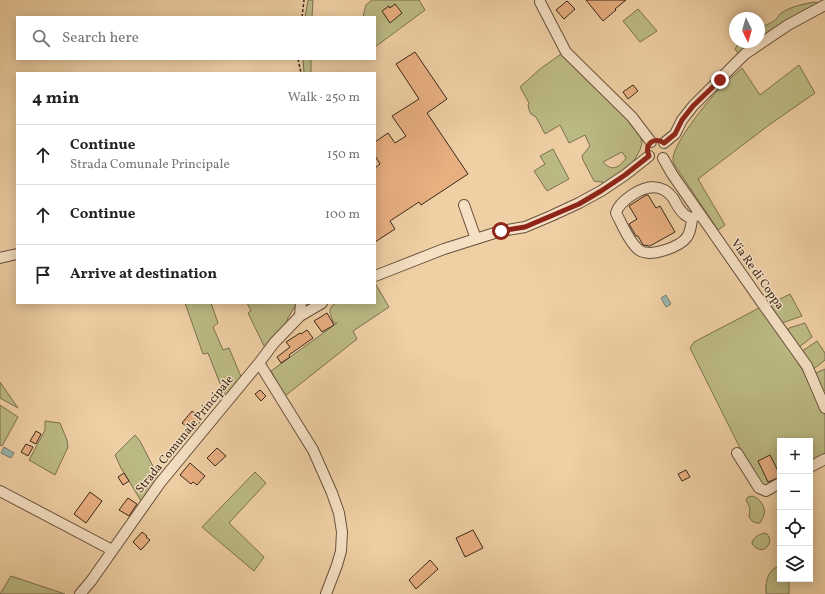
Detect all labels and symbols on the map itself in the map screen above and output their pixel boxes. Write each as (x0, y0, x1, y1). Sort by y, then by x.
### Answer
north arrow (729, 12, 765, 48)
route end (711, 71, 729, 89)
route start (492, 222, 510, 240)
street label: Via Re di Coppa (727, 236, 787, 313)
street label: Strada Comunale Principale (132, 372, 238, 497)

